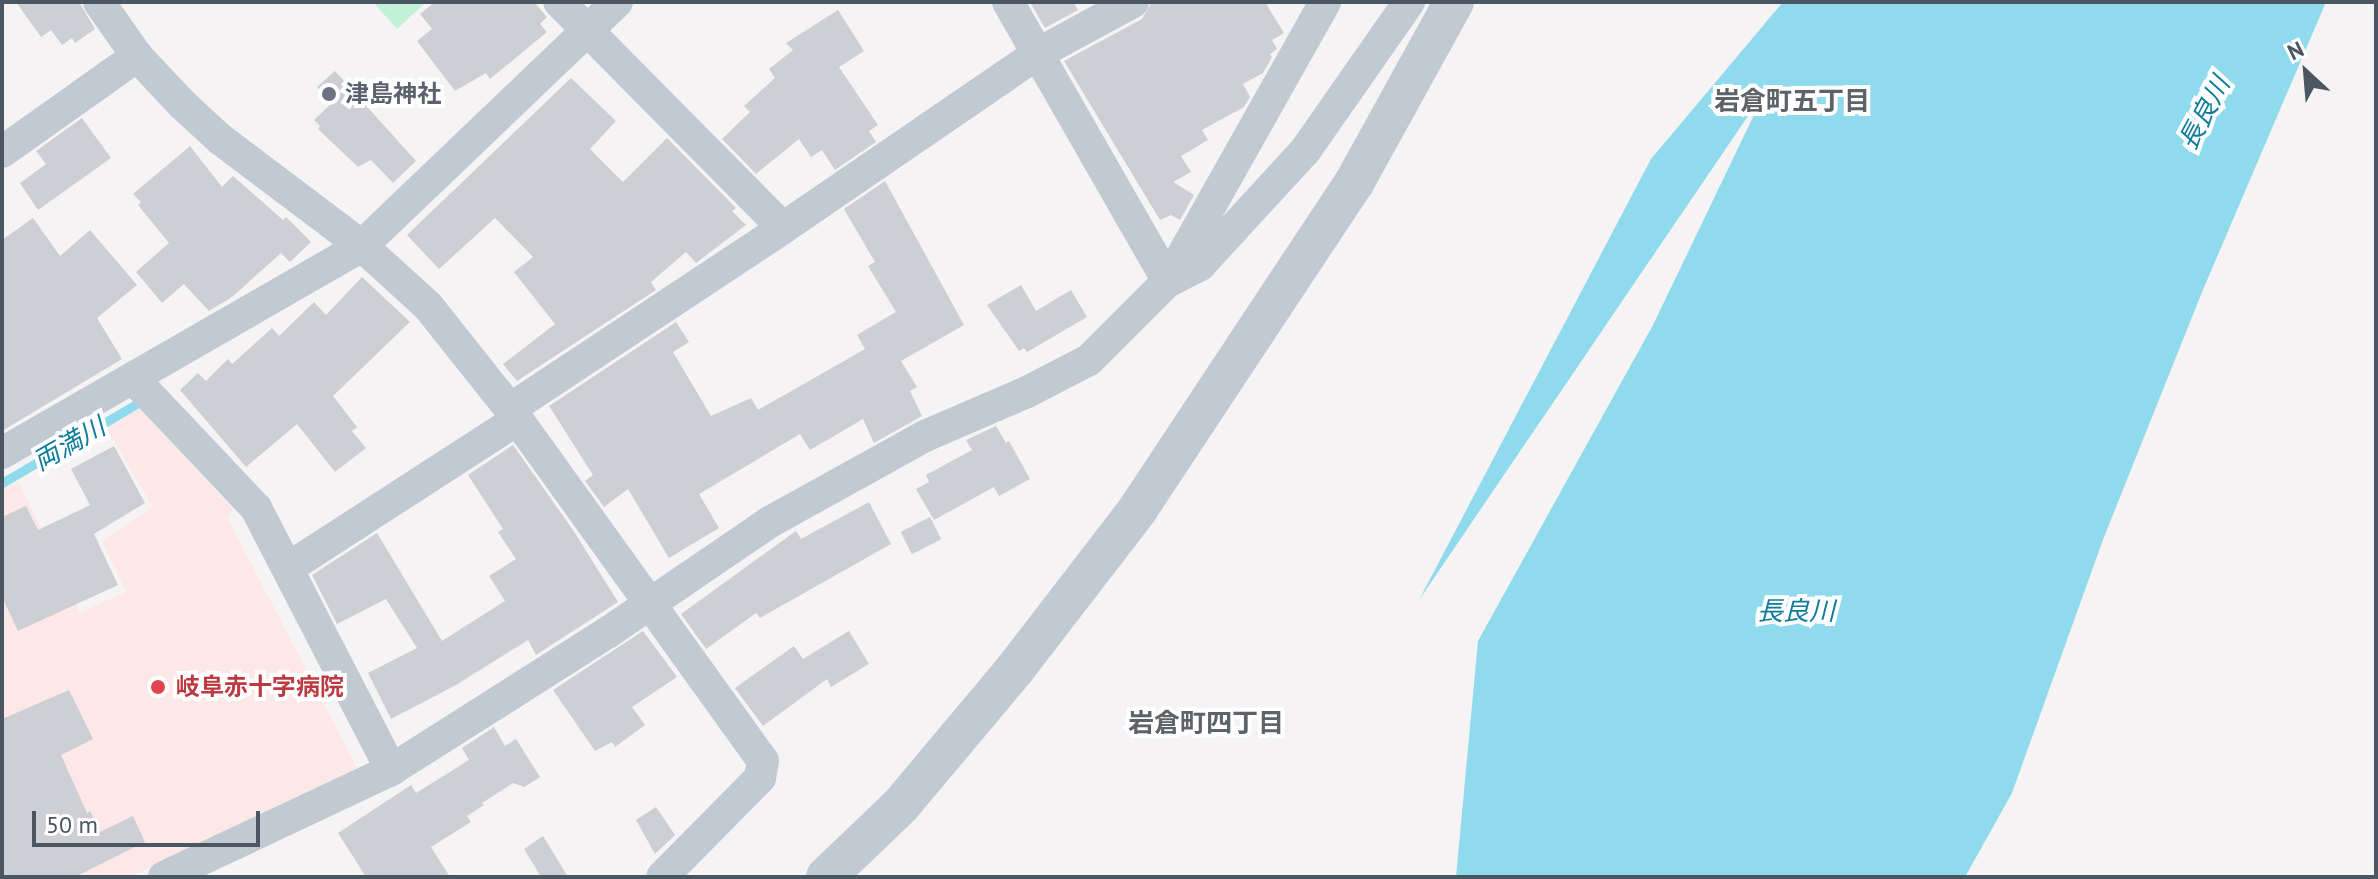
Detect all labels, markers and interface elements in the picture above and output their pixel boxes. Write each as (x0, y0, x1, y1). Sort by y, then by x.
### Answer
north arrow (2266, 32, 2346, 112)
text: N (2283, 35, 2308, 66)
water label: 長良川 (2172, 71, 2236, 155)
place label: 津島神社 (345, 80, 441, 108)
marker: 津島神社 (320, 85, 338, 103)
district label: 岩倉町五丁目 (1714, 85, 1870, 117)
water label: 両満川 (27, 411, 111, 477)
water label: 長良川 (1757, 595, 1835, 627)
place label: 岐阜赤十字病院 (176, 673, 344, 701)
marker: 岐阜赤十字病院 (147, 676, 169, 698)
district label: 岩倉町四丁目 (1128, 707, 1284, 739)
scale bar (36, 795, 264, 845)
text: 50 m (46, 809, 98, 840)

